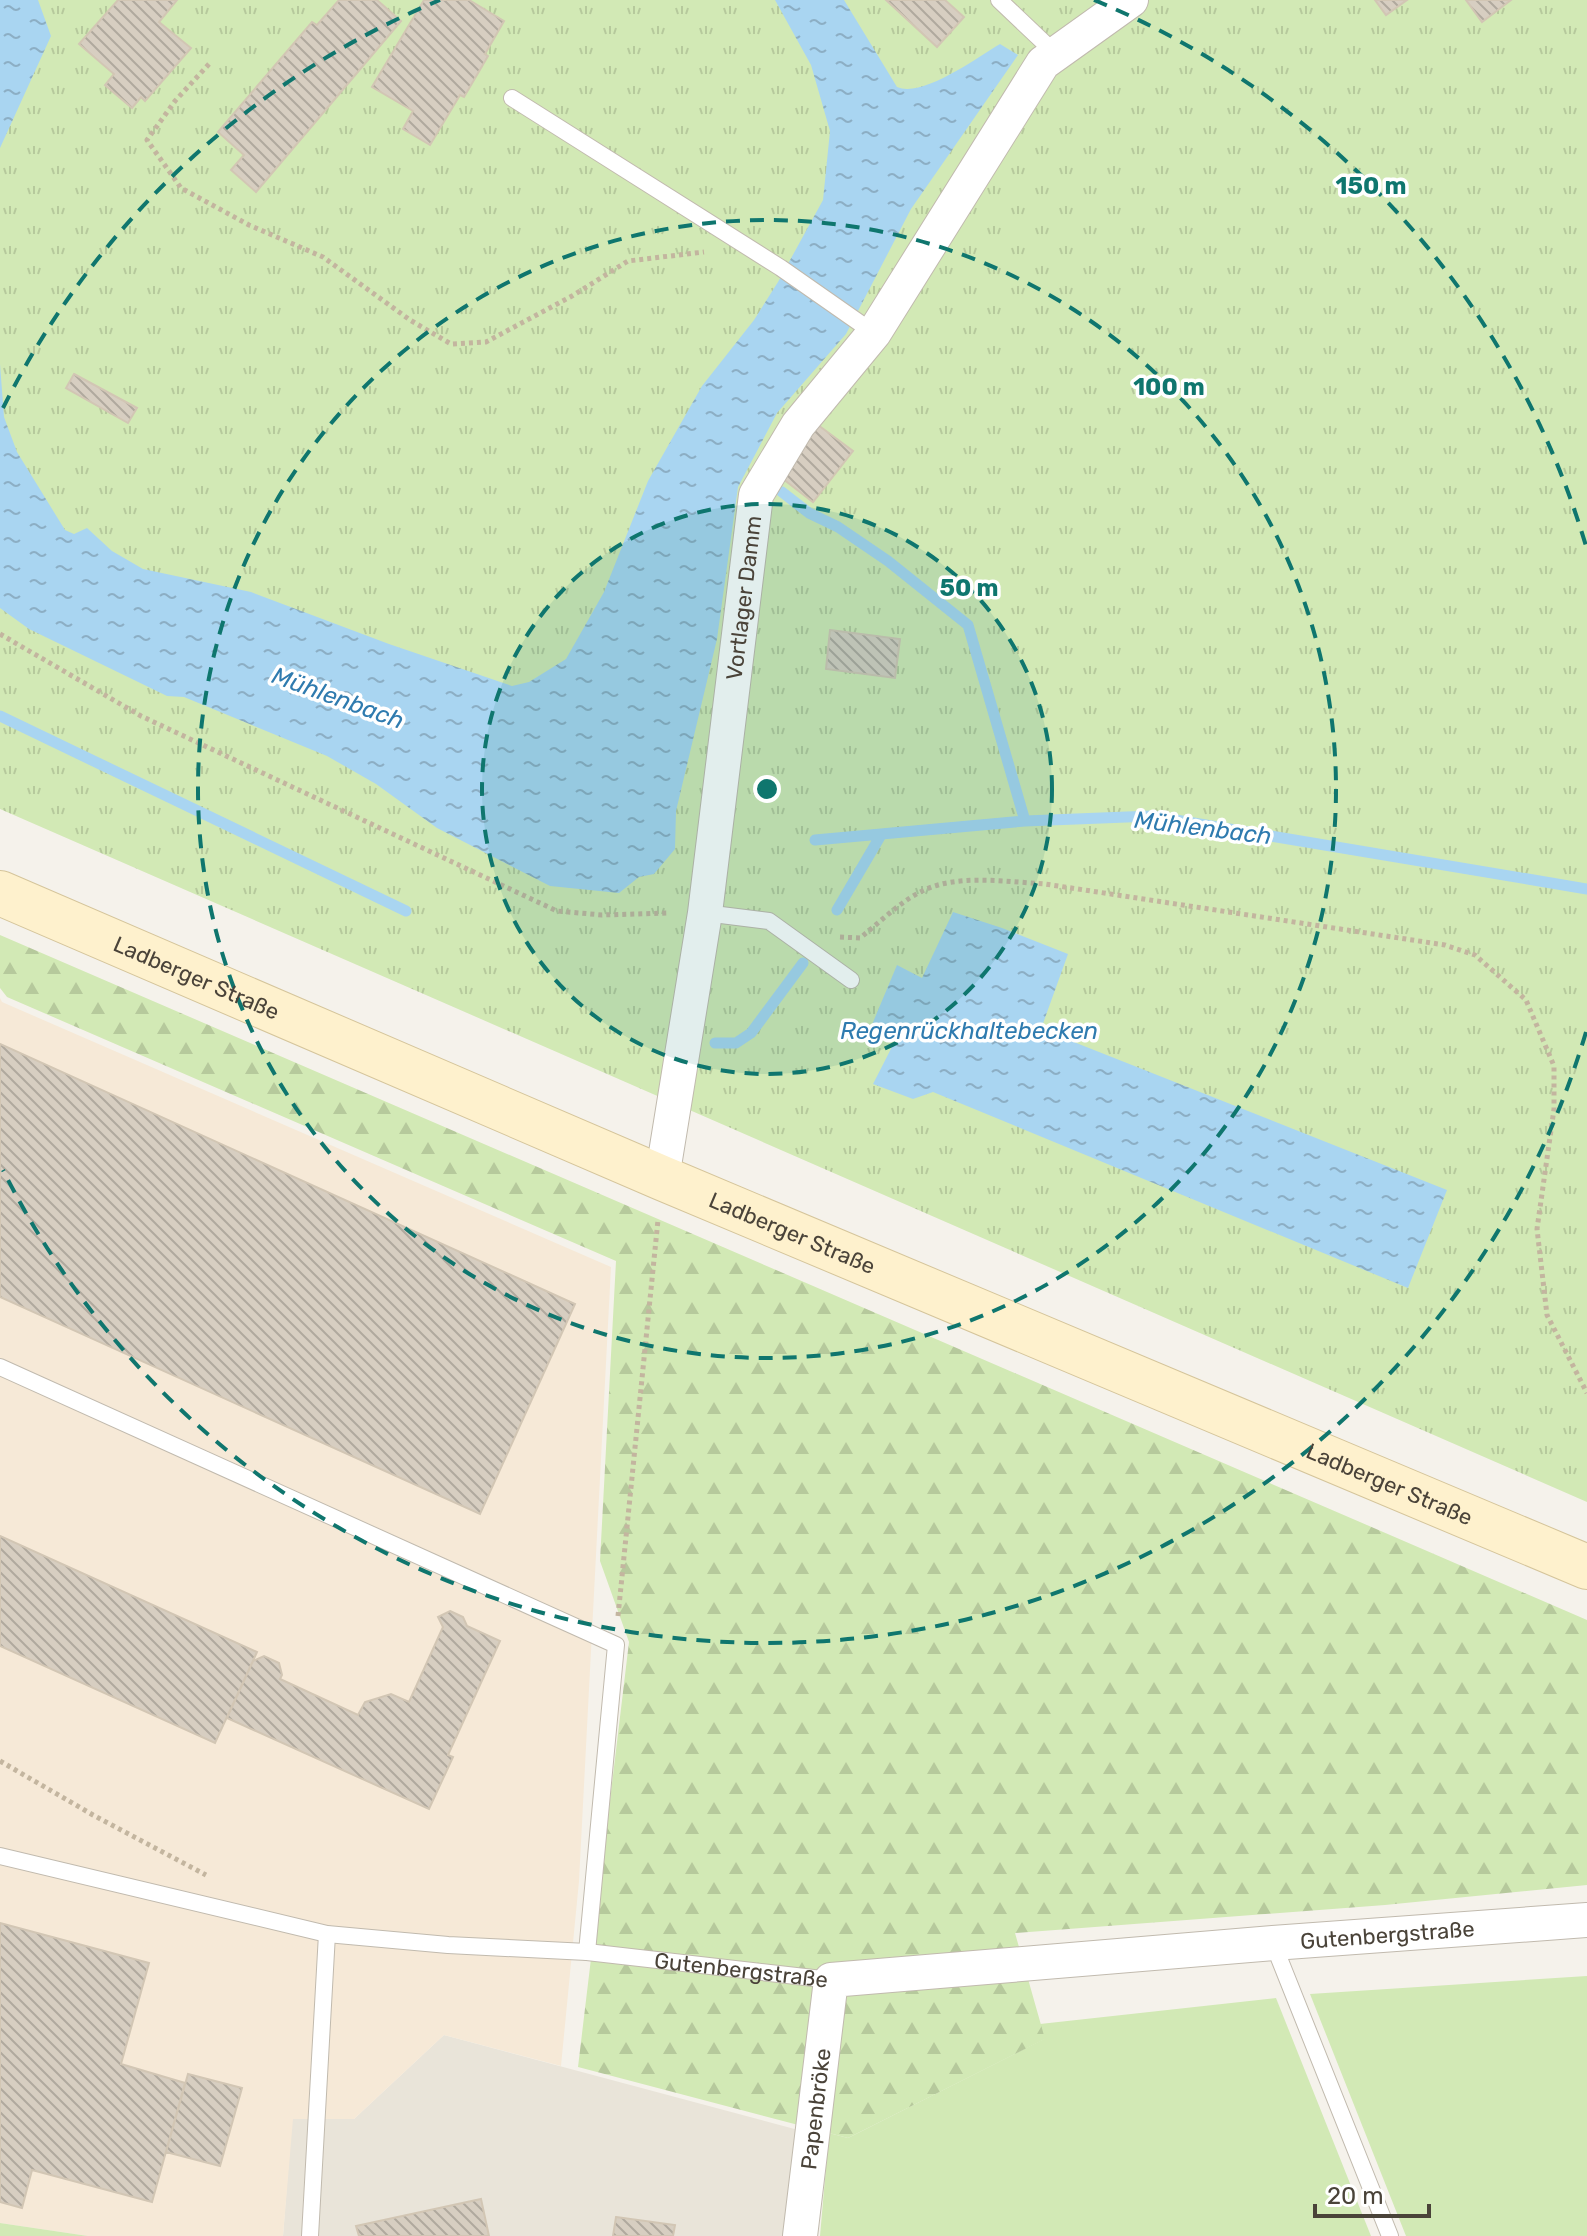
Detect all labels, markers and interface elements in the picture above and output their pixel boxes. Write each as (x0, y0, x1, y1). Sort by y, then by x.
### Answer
text: 150 m (1336, 172, 1406, 200)
text: 100 m (1133, 373, 1205, 401)
street label: Vortlager Damm (720, 514, 767, 682)
text: 50 m (940, 574, 998, 602)
water label: Mühlenbach (268, 661, 408, 735)
centre of rings (753, 775, 781, 803)
water label: Mühlenbach (1133, 806, 1273, 850)
street label: Ladberger Straße (110, 930, 284, 1025)
water label: Regenrückhaltebecken (840, 1017, 1098, 1045)
street label: Ladberger Straße (705, 1186, 879, 1280)
street label: Ladberger Straße (1302, 1437, 1477, 1531)
street label: Gutenbergstraße (1299, 1915, 1475, 1954)
street label: Gutenbergstraße (653, 1946, 829, 1993)
street label: Papenbröke (795, 2047, 836, 2171)
scale bar (1315, 2168, 1429, 2218)
text: 20 m (1327, 2182, 1384, 2210)

